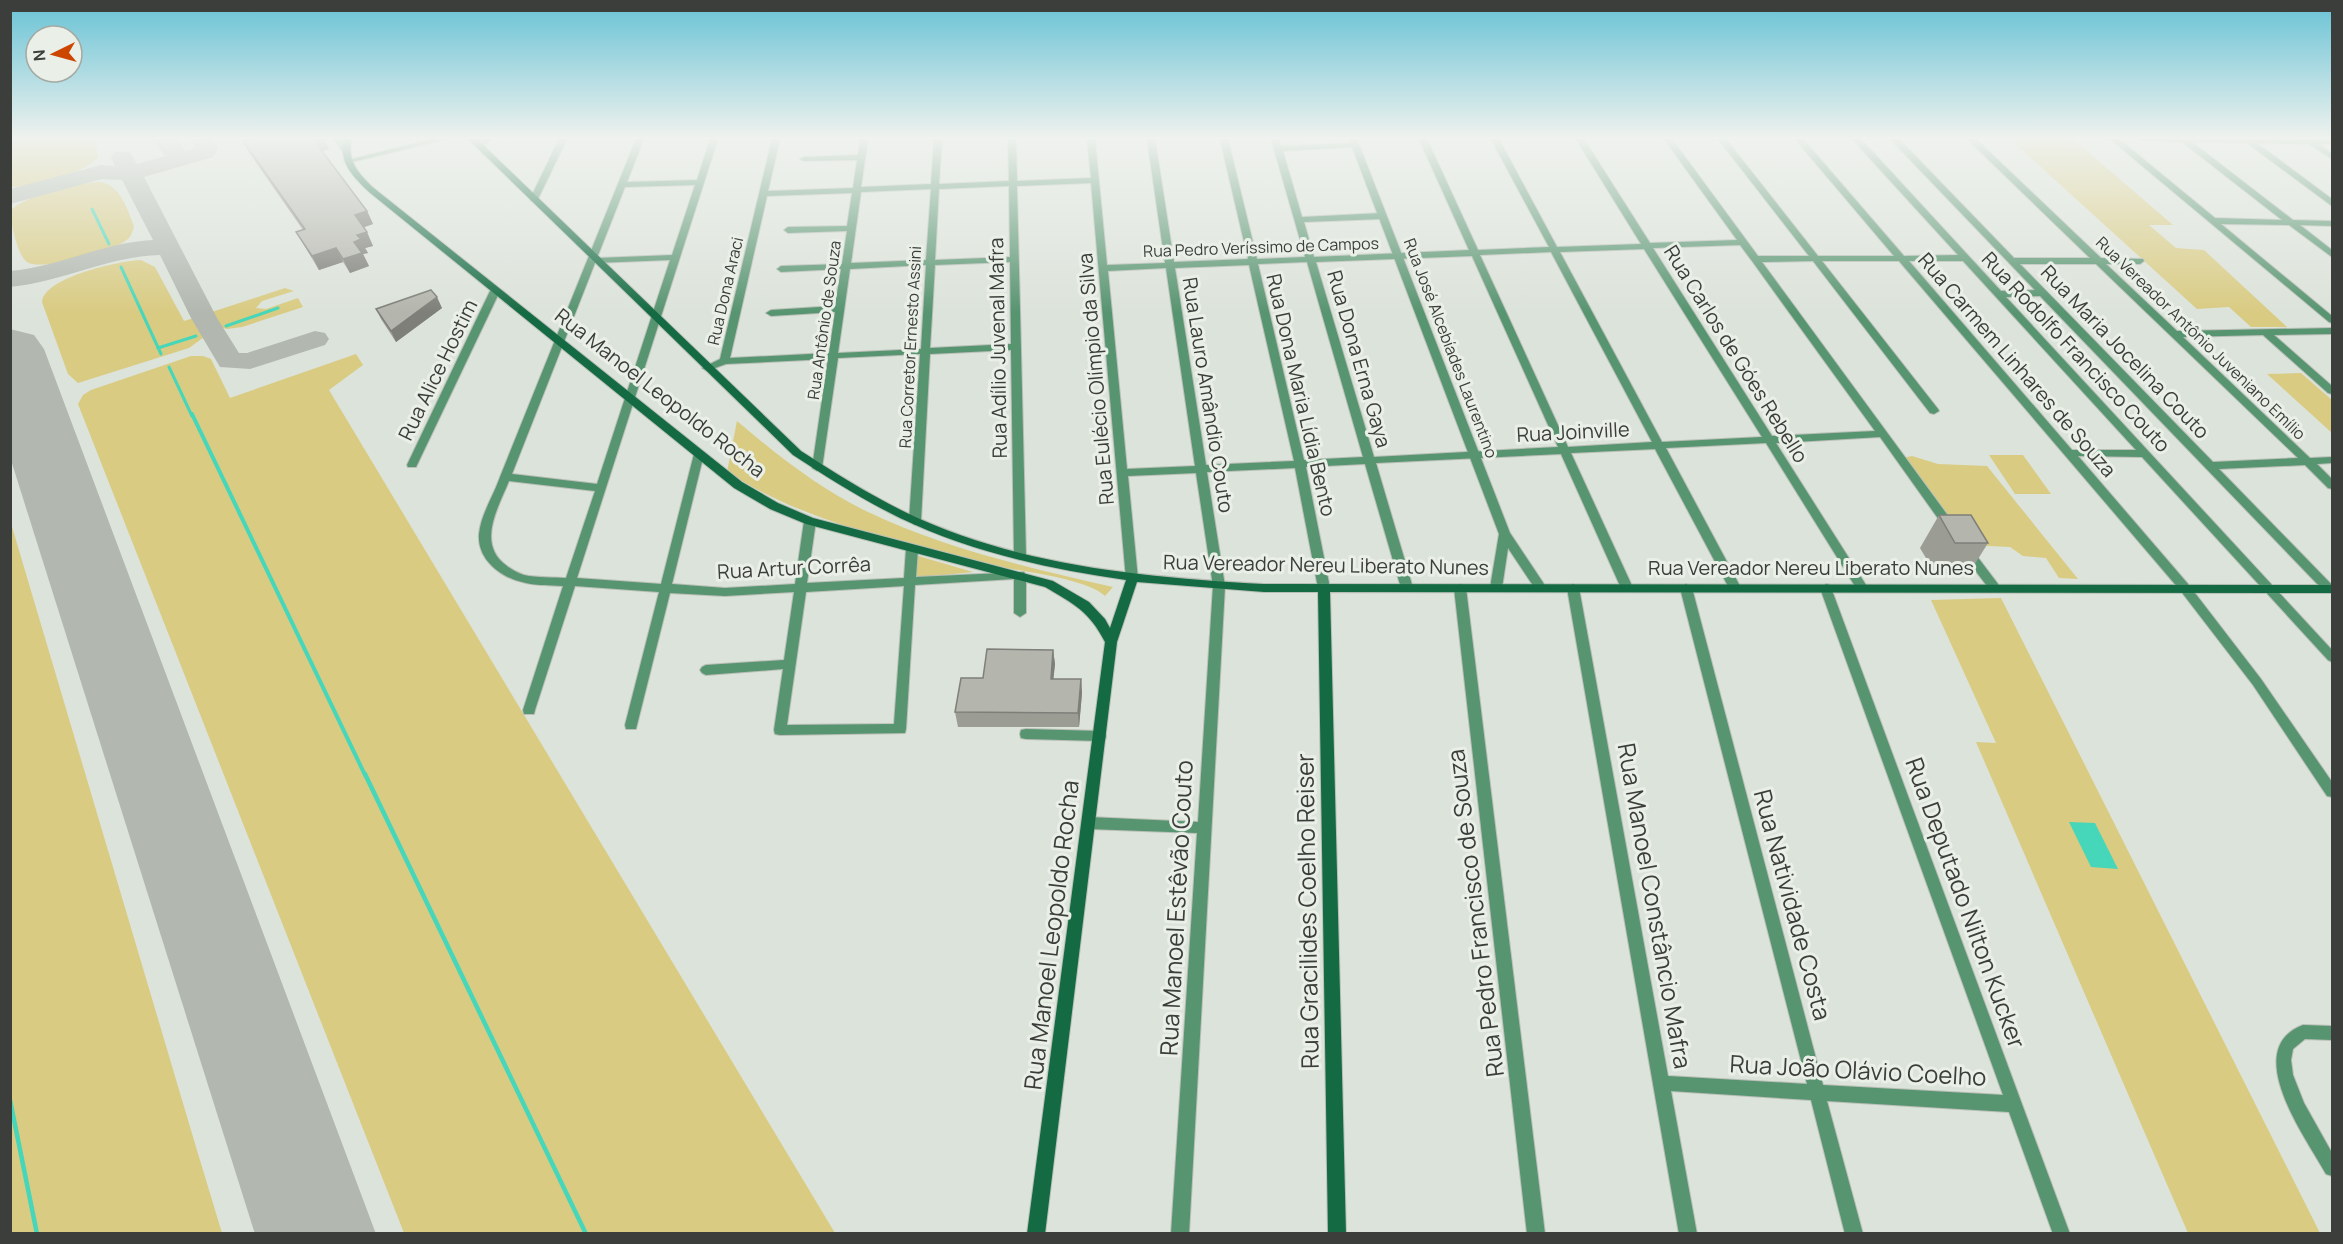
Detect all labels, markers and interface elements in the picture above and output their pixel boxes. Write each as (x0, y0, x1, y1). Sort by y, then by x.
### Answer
north arrow (24, 24, 84, 84)
text: N (28, 49, 51, 62)
street label: Rua Vereador Antônio Juveniano Emílio (2091, 231, 2311, 445)
street label: Rua Pedro Veríssimo de Campos (1143, 232, 1379, 262)
street label: Rua Dona Araci (702, 235, 748, 347)
street label: Rua José Alcebíades Laurentino (1399, 235, 1503, 461)
street label: Rua Adílio Juvenal Mafra (982, 237, 1013, 459)
street label: Rua Antônio de Souza (802, 239, 846, 401)
street label: Rua Carlos de Góes Rebello (1658, 240, 1815, 468)
street label: Rua Corretor Ernesto Assini (894, 245, 926, 449)
street label: Rua Rodolfo Francisco Couto (1976, 246, 2177, 458)
street label: Rua Carmem Linhares de Souza (1912, 247, 2122, 483)
street label: Rua Eulécio Olímpio da Silva (1071, 252, 1120, 506)
street label: Rua Maria Jocelina Couto (2035, 259, 2216, 445)
street label: Rua Dona Erna Gaya (1321, 267, 1398, 451)
street label: Rua Dona Maria Lídia Bento (1260, 271, 1343, 519)
street label: Rua Lauro Amândio Couto (1177, 275, 1240, 515)
street label: Rua Alice Hostim (392, 295, 483, 445)
street label: Rua Manoel Leopoldo Rocha (550, 302, 771, 483)
street label: Rua Joinville (1516, 415, 1630, 448)
street label: Rua Vereador Nereu Liberato Nunes (1163, 548, 1489, 581)
street label: Rua Artur Corrêa (716, 550, 871, 585)
street label: Rua Vereador Nereu Liberato Nunes (1648, 554, 1974, 581)
street label: Rua Manoel Constâncio Mafra (1611, 740, 1700, 1071)
street label: Rua Pedro Francisco de Souza (1438, 747, 1511, 1079)
street label: Rua Deputado Nilton Kucker (1898, 752, 2035, 1053)
street label: Rua Gracilides Coelho Reiser (1287, 753, 1326, 1069)
street label: Rua Manoel Estêvão Couto (1151, 759, 1200, 1057)
street label: Rua Manoel Leopoldo Rocha (1015, 778, 1086, 1092)
street label: Rua Natividade Costa (1747, 786, 1840, 1024)
street label: Rua João Olávio Coelho (1729, 1046, 1987, 1093)

